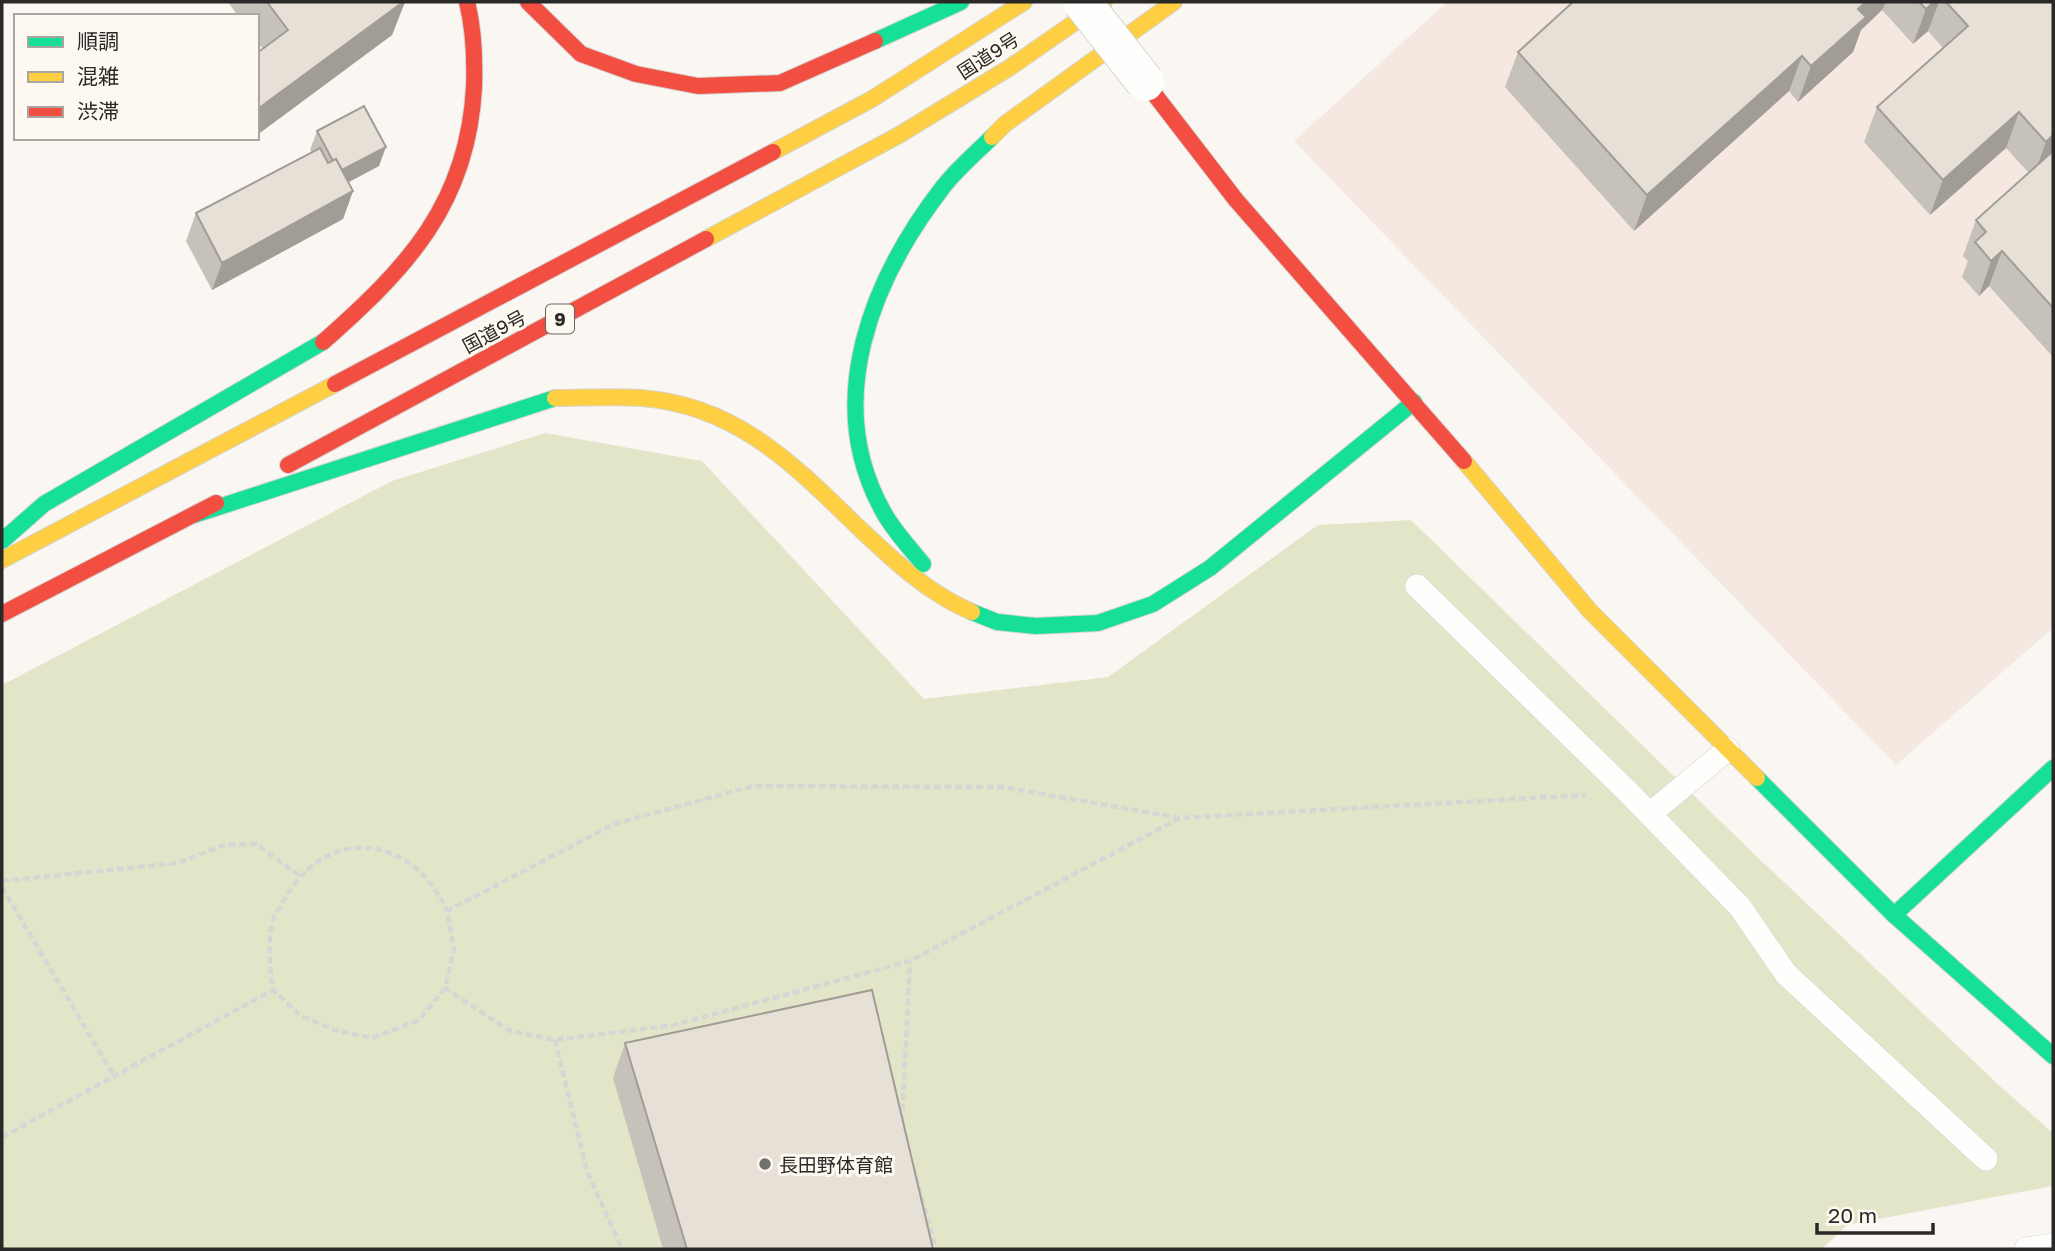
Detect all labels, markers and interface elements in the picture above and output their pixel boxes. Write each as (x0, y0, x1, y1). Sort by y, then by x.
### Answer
legend (14, 14, 259, 140)
street label: 国道9号 (953, 27, 1023, 83)
text: 順調 (77, 28, 119, 54)
text: 混雑 (77, 63, 119, 89)
text: 渋滞 (77, 98, 119, 124)
road number: 9 (546, 304, 574, 334)
street label: 国道9号 (458, 305, 530, 357)
place label: 長田野体育館 (779, 1153, 893, 1176)
marker: 長田野体育館 (757, 1156, 773, 1172)
scale bar (1817, 1192, 1932, 1236)
text: 20 m (1828, 1202, 1877, 1228)

